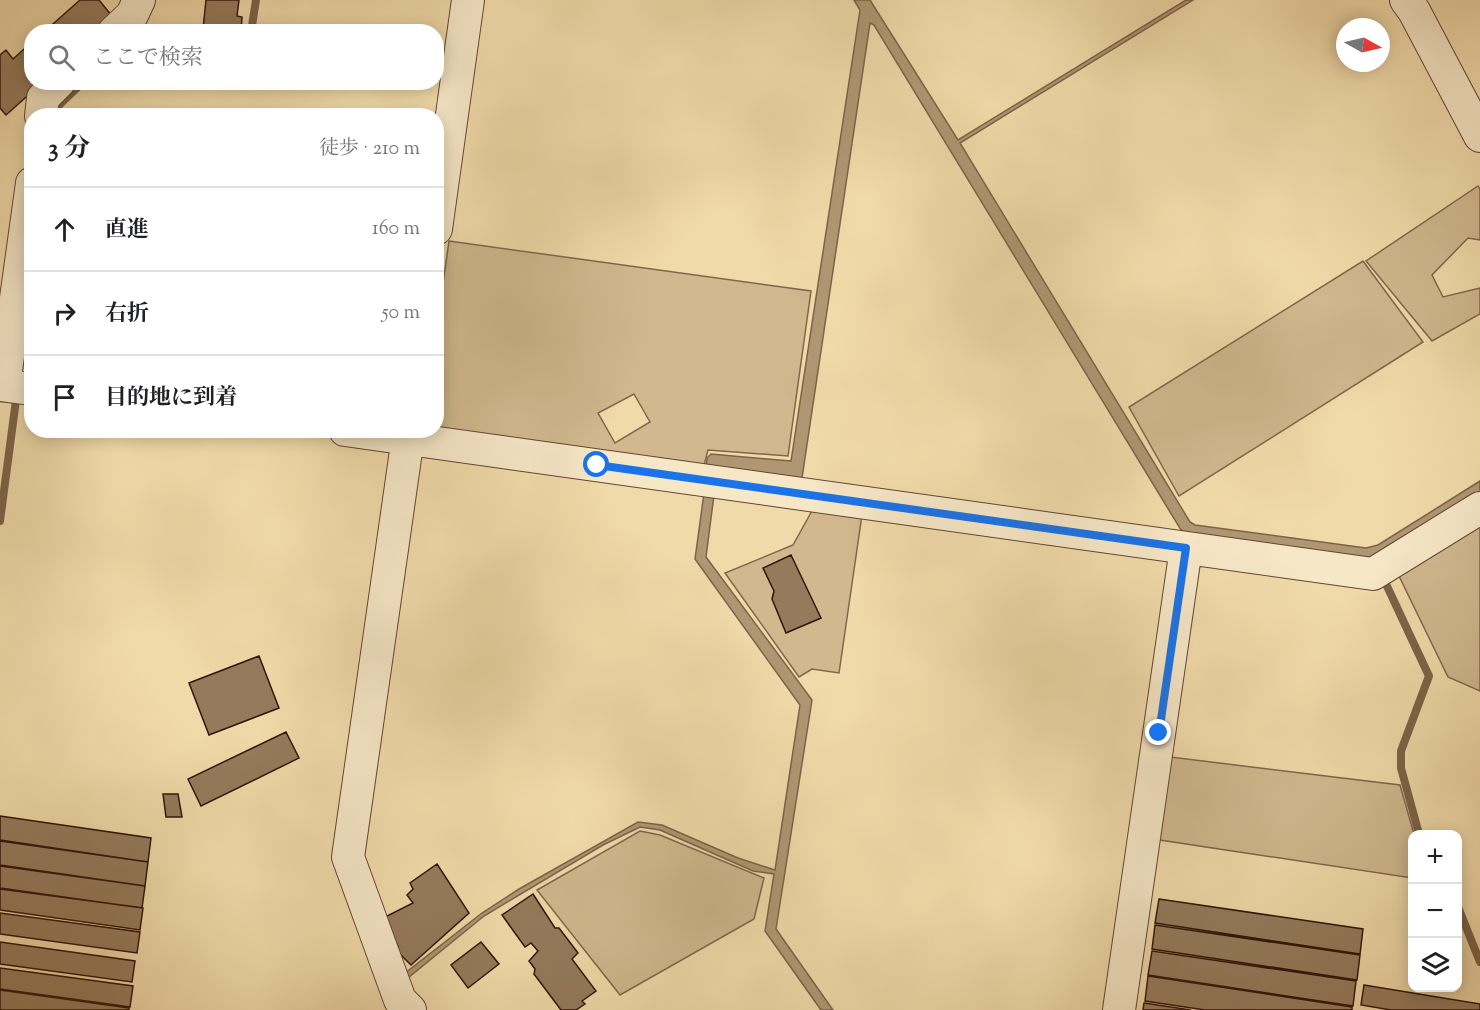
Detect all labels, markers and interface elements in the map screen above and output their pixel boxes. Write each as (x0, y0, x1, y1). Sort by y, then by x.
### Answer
north arrow (1336, 18, 1390, 72)
search box (24, 24, 444, 90)
icon: search (45, 41, 78, 74)
text: ここで検索 (93, 43, 203, 75)
text: 3 分 (48, 131, 90, 168)
text: 徒歩 · 210 m (319, 135, 420, 164)
icon: ahead (48, 213, 81, 246)
text: 直進 (105, 215, 149, 247)
text: 160 m (372, 215, 420, 244)
icon: right (48, 297, 81, 330)
text: 右折 (105, 299, 149, 331)
text: 50 m (382, 299, 420, 328)
icon: arrive (48, 381, 81, 414)
text: 目的地に到着 (105, 383, 237, 415)
route start (583, 451, 609, 477)
route end (1145, 719, 1171, 745)
map controls (1408, 830, 1462, 992)
button: + (1408, 830, 1462, 884)
button: − (1408, 884, 1462, 938)
button: layers (1408, 938, 1462, 992)

